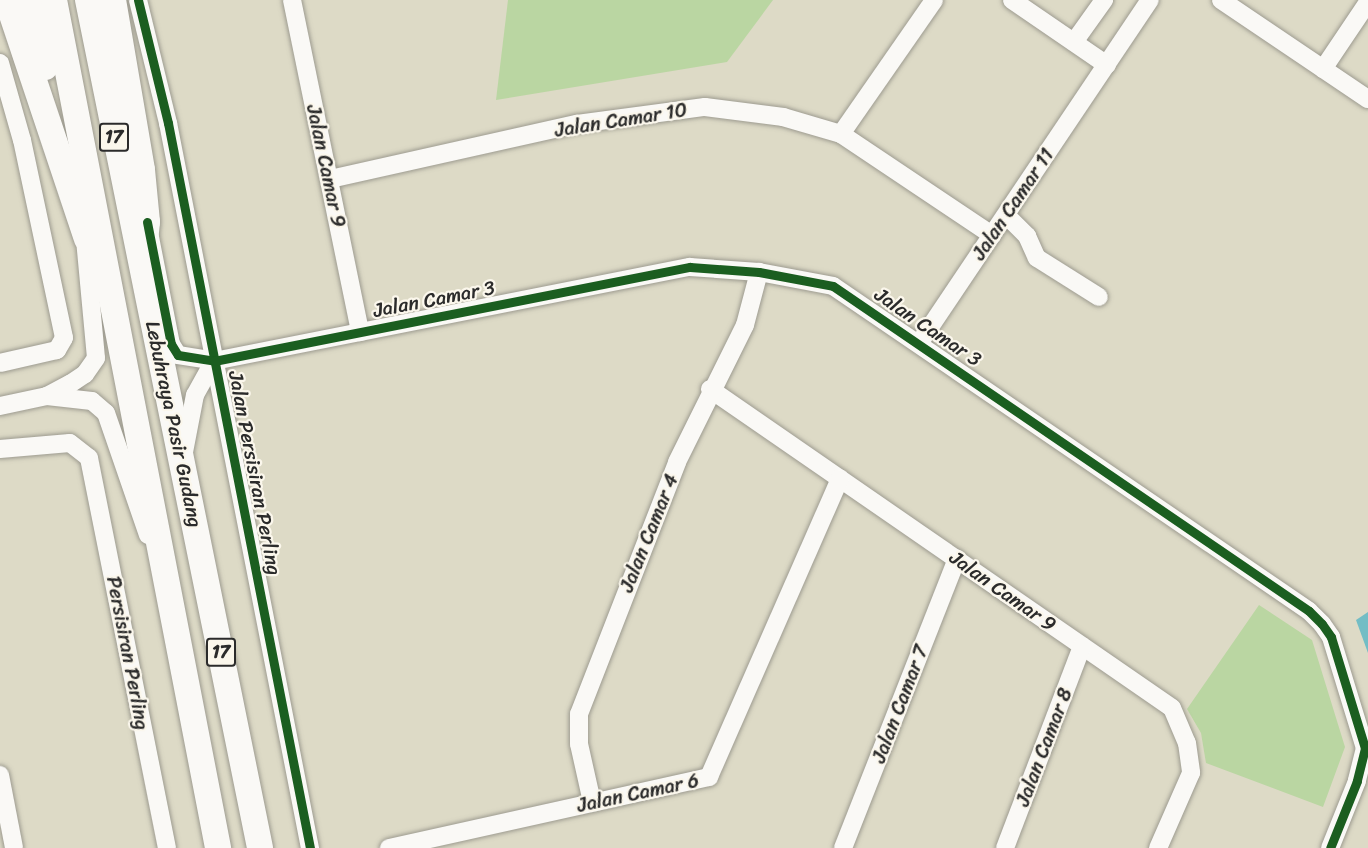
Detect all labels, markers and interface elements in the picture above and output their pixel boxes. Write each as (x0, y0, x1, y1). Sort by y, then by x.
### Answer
street label: Jalan Camar 10 (553, 98, 689, 142)
street label: Jalan Camar 9 (301, 102, 351, 230)
road number: 17 (99, 122, 129, 152)
street label: Jalan Camar 11 (967, 144, 1059, 264)
street label: Jalan Camar 3 (371, 275, 497, 323)
street label: Jalan Camar 3 (870, 283, 986, 371)
street label: Lebuhraya Pasir Gudang (140, 319, 208, 529)
street label: Jalan Persisiran Perling (223, 369, 287, 577)
street label: Jalan Camar 4 (614, 471, 684, 595)
street label: Jalan Camar 9 (945, 545, 1061, 637)
street label: Persisiran Perling (101, 574, 155, 732)
road number: 17 (206, 637, 236, 667)
street label: Jalan Camar 7 (867, 642, 933, 766)
street label: Jalan Camar 8 (1010, 685, 1078, 809)
street label: Jalan Camar 6 (575, 768, 701, 818)

